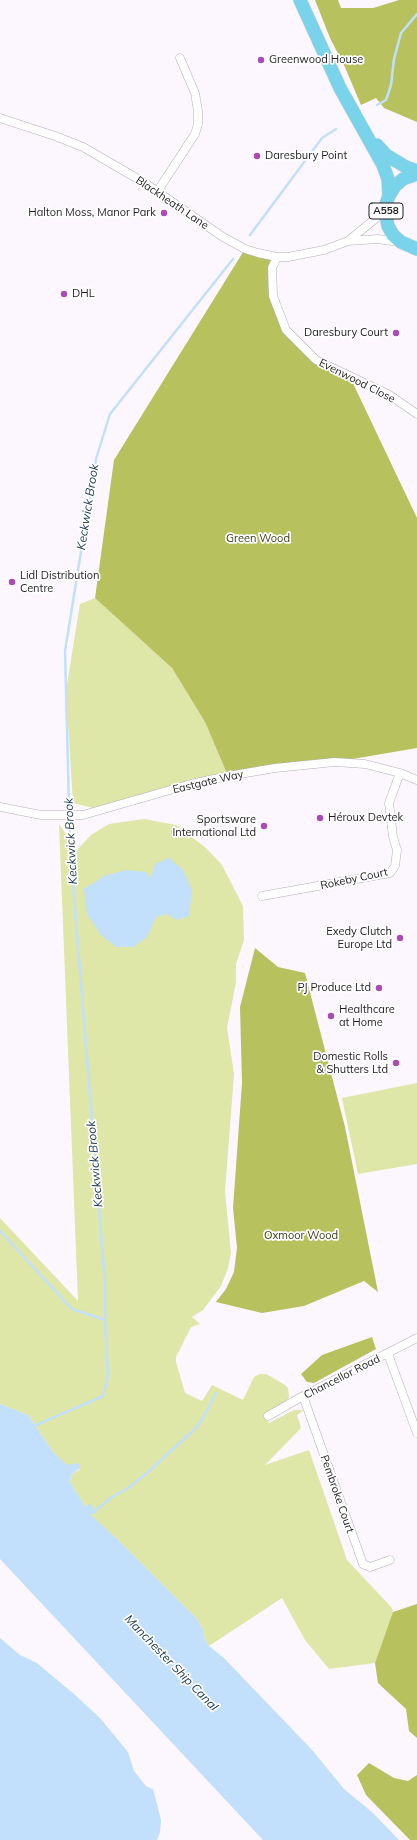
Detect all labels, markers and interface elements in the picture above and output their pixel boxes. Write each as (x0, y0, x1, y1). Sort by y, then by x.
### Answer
place label: Greenwood House (269, 53, 363, 67)
marker: Greenwood House (256, 55, 266, 65)
place label: Daresbury Point (265, 149, 347, 163)
marker: Daresbury Point (252, 151, 262, 161)
street label: Blackheath Lane (133, 174, 211, 232)
road number: A558 (369, 203, 403, 219)
place label: Halton Moss, Manor Park (28, 206, 156, 220)
marker: Halton Moss, Manor Park (159, 208, 169, 218)
place label: DHL (72, 287, 95, 301)
marker: DHL (59, 289, 69, 299)
place label: Daresbury Court (304, 326, 388, 340)
marker: Daresbury Court (391, 328, 401, 338)
street label: Evenwood Close (317, 356, 397, 406)
water label: Keckwick Brook (74, 463, 102, 551)
park label: Green Wood (226, 532, 290, 546)
place label: Lidl Distribution Centre (20, 569, 100, 595)
marker: Lidl Distribution Centre (7, 577, 17, 587)
street label: Eastgate Way (171, 767, 245, 797)
water label: Keckwick Brook (62, 797, 80, 885)
place label: Héroux Devtek (328, 811, 403, 825)
place label: Sportsware International Ltd (172, 813, 256, 839)
marker: Héroux Devtek (315, 813, 325, 823)
marker: Sportsware International Ltd (259, 821, 269, 831)
street label: Rokeby Court (319, 865, 389, 893)
place label: Exedy Clutch Europe Ltd (326, 925, 392, 951)
marker: Exedy Clutch Europe Ltd (395, 933, 405, 943)
place label: PJ Produce Ltd (298, 981, 371, 995)
marker: PJ Produce Ltd (374, 983, 384, 993)
place label: Healthcare at Home (339, 1003, 395, 1029)
marker: Healthcare at Home (326, 1011, 336, 1021)
place label: Domestic Rolls & Shutters Ltd (313, 1050, 388, 1076)
marker: Domestic Rolls & Shutters Ltd (391, 1058, 401, 1068)
water label: Keckwick Brook (84, 1120, 106, 1208)
park label: Oxmoor Wood (264, 1229, 338, 1243)
street label: Chancellor Road (302, 1352, 382, 1402)
street label: Pembroke Court (317, 1453, 357, 1535)
water label: Manchester Ship Canal (121, 1612, 221, 1714)

